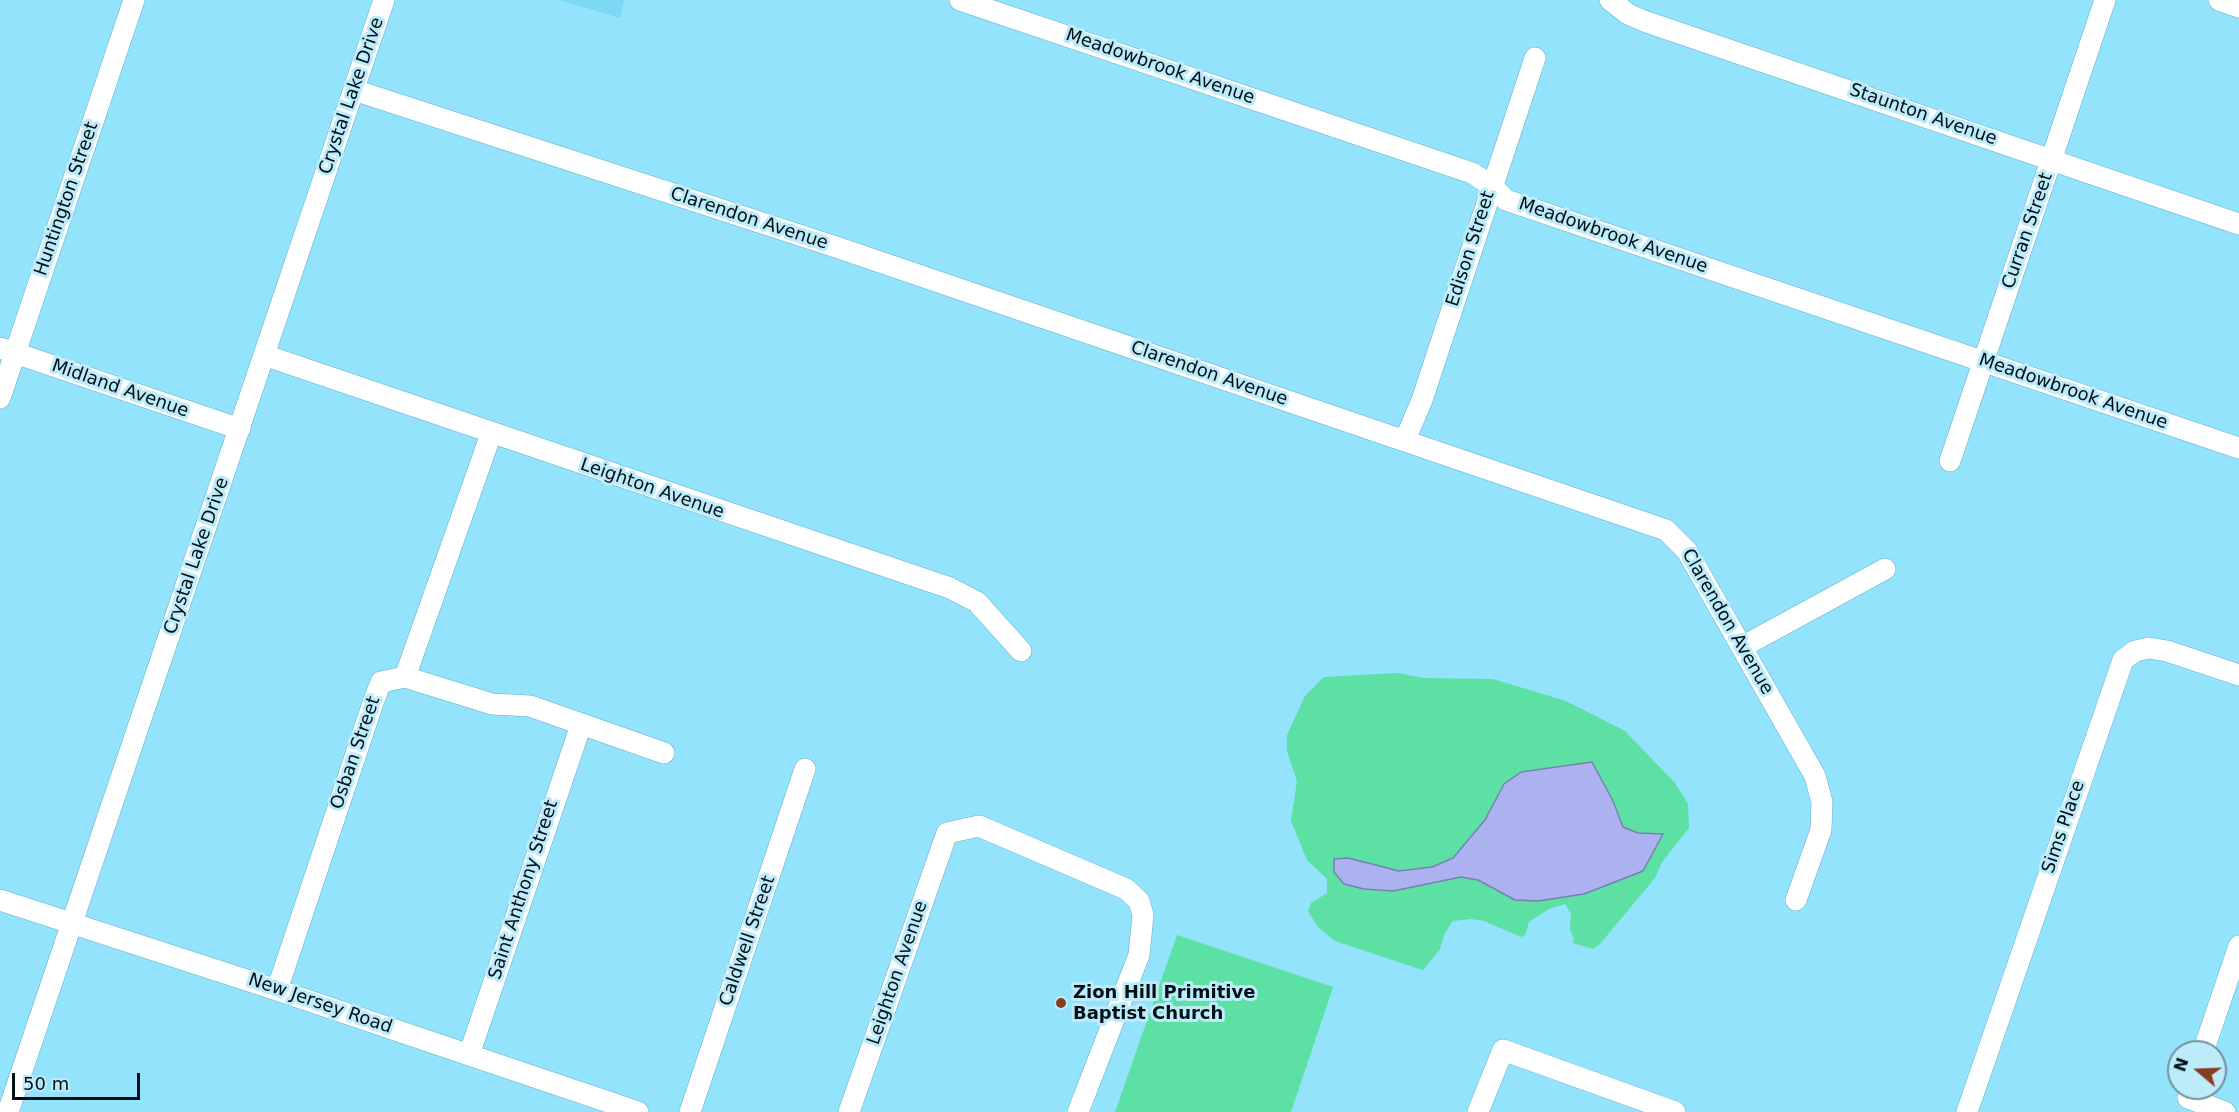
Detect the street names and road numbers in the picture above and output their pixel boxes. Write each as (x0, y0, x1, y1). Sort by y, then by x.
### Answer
street label: Crystal Lake Drive (315, 15, 389, 177)
street label: Meadowbrook Avenue (1063, 25, 1257, 109)
street label: Staunton Avenue (1846, 80, 2000, 150)
street label: Huntington Street (31, 119, 103, 279)
street label: Curran Street (1998, 170, 2058, 292)
street label: Clarendon Avenue (667, 183, 831, 255)
street label: Edison Street (1442, 189, 1500, 309)
street label: Meadowbrook Avenue (1516, 194, 1710, 278)
street label: Clarendon Avenue (1128, 337, 1290, 411)
street label: Meadowbrook Avenue (1976, 350, 2170, 434)
street label: Midland Avenue (49, 355, 191, 423)
street label: Leighton Avenue (577, 454, 727, 524)
street label: Crystal Lake Drive (160, 475, 234, 637)
street label: Clarendon Avenue (1677, 545, 1777, 699)
street label: Osban Street (327, 694, 385, 812)
street label: Sims Place (2038, 778, 2090, 876)
street label: Saint Anthony Street (485, 798, 563, 982)
street label: Caldwell Street (716, 873, 780, 1009)
street label: Leighton Avenue (863, 898, 933, 1048)
street label: New Jersey Road (245, 969, 395, 1039)

